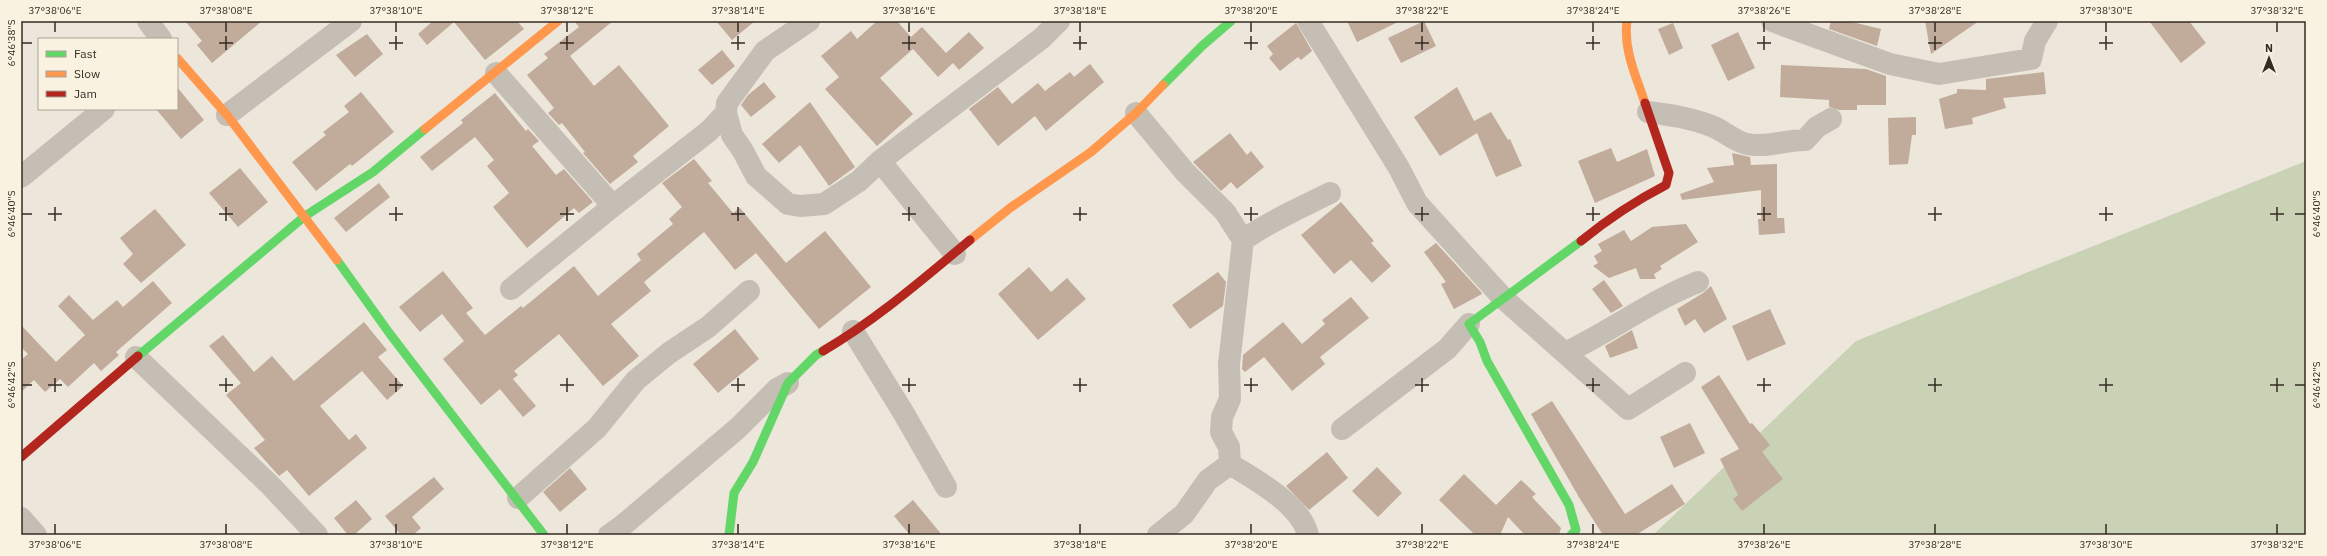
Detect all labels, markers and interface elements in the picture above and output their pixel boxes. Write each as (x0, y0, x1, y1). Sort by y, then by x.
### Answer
text: 37°38'06"E (28, 4, 82, 17)
text: 37°38'08"E (199, 4, 253, 17)
text: 37°38'10"E (369, 4, 423, 17)
text: 37°38'12"E (540, 4, 594, 17)
text: 37°38'14"E (711, 4, 765, 17)
text: 37°38'16"E (882, 4, 936, 17)
text: 37°38'18"E (1053, 4, 1107, 17)
text: 37°38'20"E (1224, 4, 1278, 17)
text: 37°38'22"E (1395, 4, 1449, 17)
text: 37°38'24"E (1566, 4, 1620, 17)
text: 37°38'26"E (1737, 4, 1791, 17)
text: 37°38'28"E (1908, 4, 1962, 17)
text: 37°38'30"E (2079, 4, 2133, 17)
text: 37°38'32"E (2250, 4, 2304, 17)
text: 6°46'38"S (5, 19, 18, 67)
legend (38, 38, 178, 110)
north arrow (2249, 38, 2289, 78)
text: N (2265, 41, 2273, 55)
text: Fast (74, 46, 97, 61)
text: Slow (74, 66, 100, 81)
text: Jam (74, 86, 97, 101)
text: 6°46'40"S (5, 190, 18, 238)
text: 6°46'40"S (2310, 190, 2323, 238)
text: 6°46'42"S (5, 361, 18, 409)
text: 6°46'42"S (2310, 361, 2323, 409)
text: 37°38'06"E (28, 538, 82, 551)
text: 37°38'08"E (199, 538, 253, 551)
text: 37°38'10"E (369, 538, 423, 551)
text: 37°38'12"E (540, 538, 594, 551)
text: 37°38'14"E (711, 538, 765, 551)
text: 37°38'16"E (882, 538, 936, 551)
text: 37°38'18"E (1053, 538, 1107, 551)
text: 37°38'20"E (1224, 538, 1278, 551)
text: 37°38'22"E (1395, 538, 1449, 551)
text: 37°38'24"E (1566, 538, 1620, 551)
text: 37°38'26"E (1737, 538, 1791, 551)
text: 37°38'28"E (1908, 538, 1962, 551)
text: 37°38'30"E (2079, 538, 2133, 551)
text: 37°38'32"E (2250, 538, 2304, 551)

